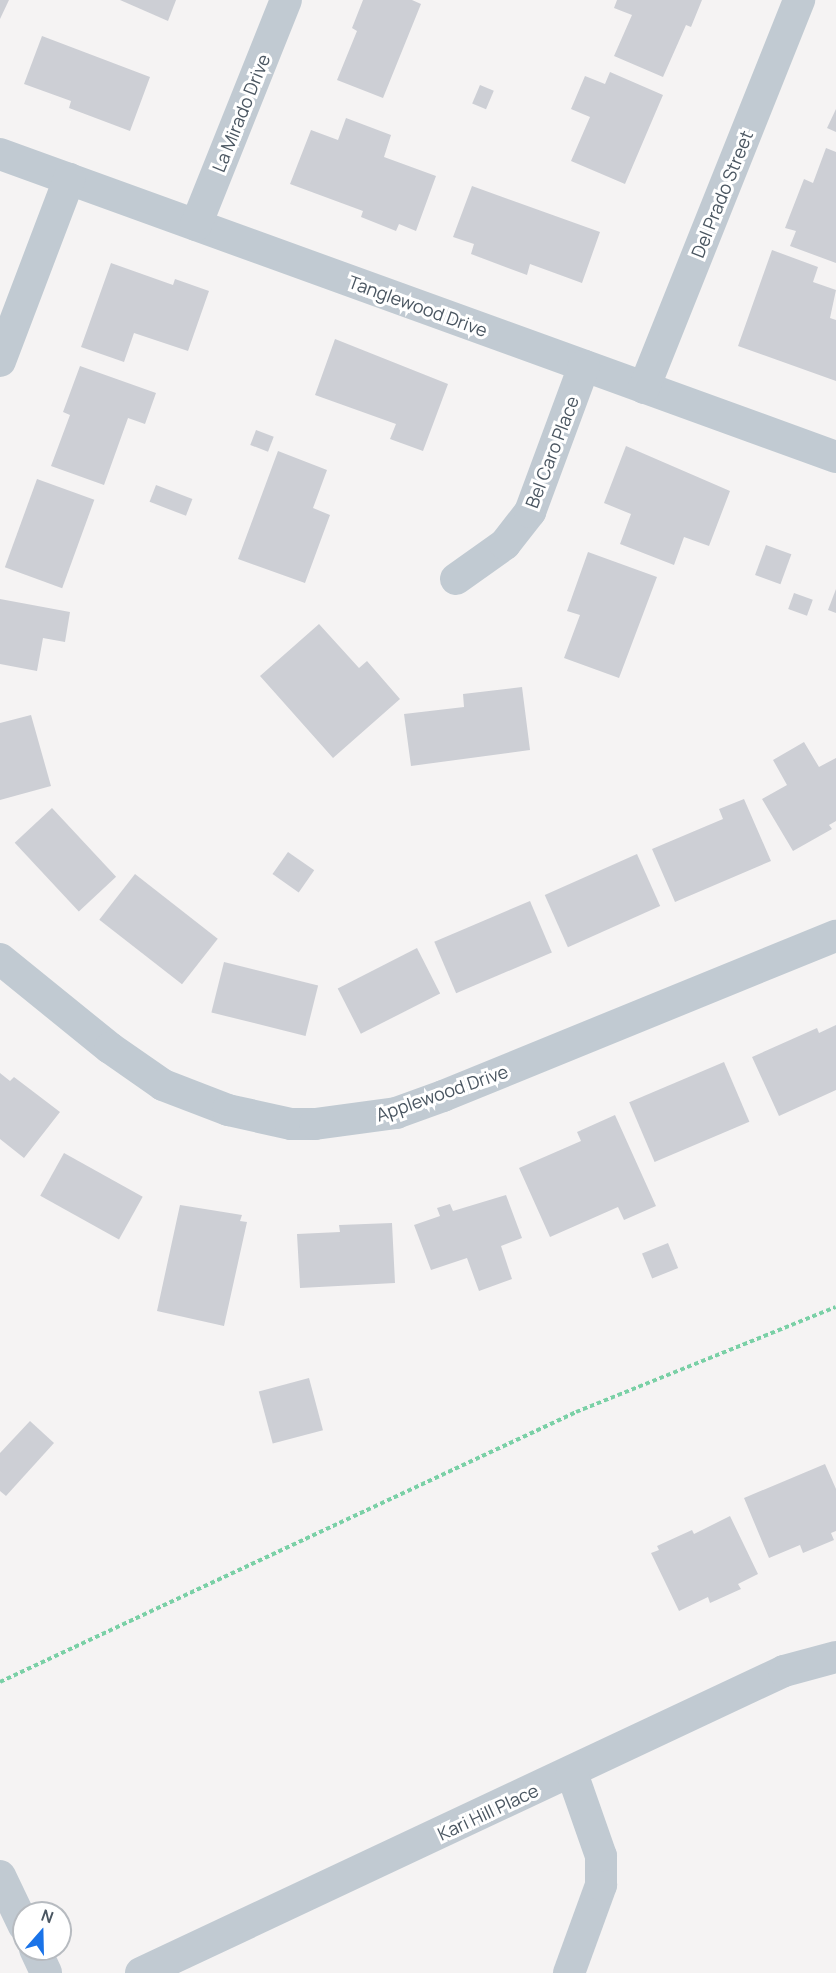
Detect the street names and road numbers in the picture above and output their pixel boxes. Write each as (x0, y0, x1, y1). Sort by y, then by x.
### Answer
street label: La Mirado Drive (208, 51, 274, 175)
street label: Del Prado Street (687, 127, 757, 261)
street label: Tanglewood Drive (346, 271, 490, 341)
street label: Bel Caro Place (521, 393, 583, 511)
street label: Applewood Drive (373, 1060, 511, 1126)
street label: Kari Hill Place (434, 1779, 542, 1845)

